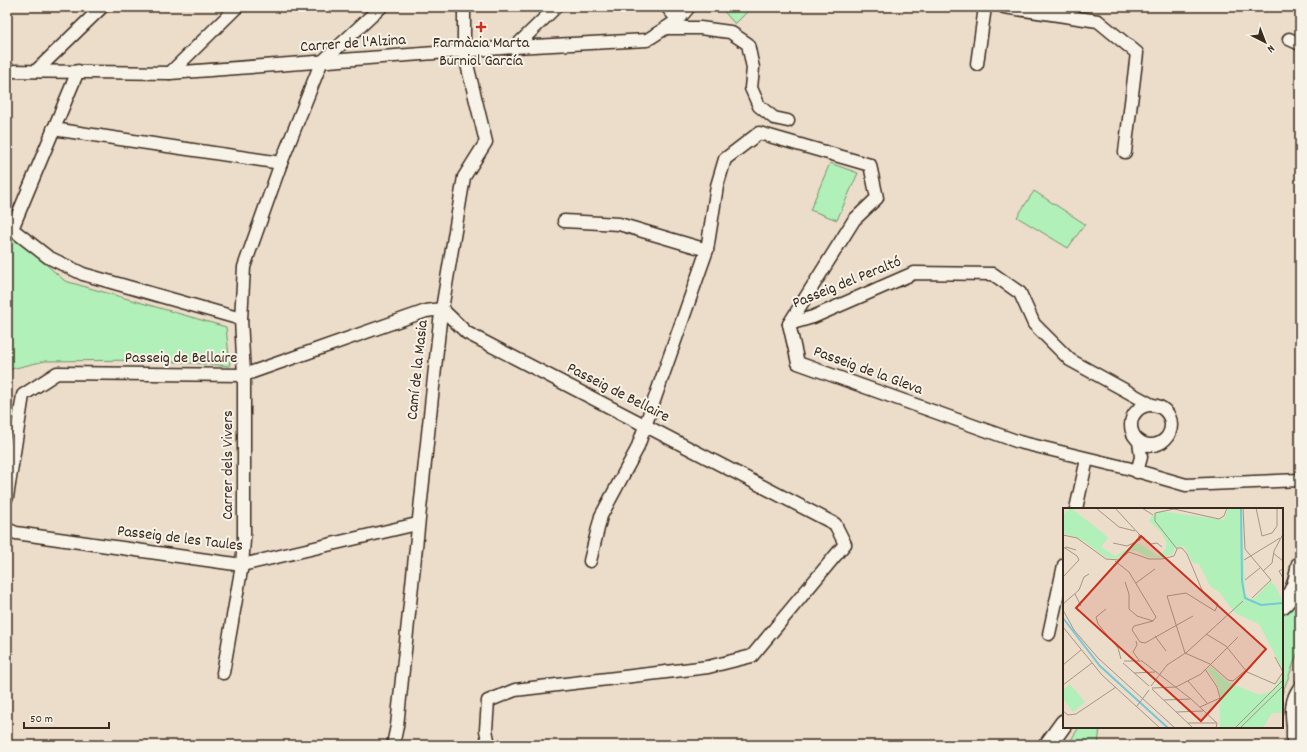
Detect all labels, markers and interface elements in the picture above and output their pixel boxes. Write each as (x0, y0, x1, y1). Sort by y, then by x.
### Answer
marker: Farmàcia Marta Burniol García (476, 22, 486, 32)
north arrow (1245, 22, 1285, 62)
street label: Carrer de l'Alzina (300, 29, 407, 59)
place label: Farmàcia Marta Burniol García (433, 32, 530, 73)
text: N (1263, 40, 1278, 56)
street label: Passeig del Peraltó (789, 251, 905, 315)
street label: Camí de la Masia (401, 318, 435, 421)
street label: Passeig de la Gleva (810, 340, 927, 402)
street label: Passeig de Bellaire (125, 347, 237, 370)
street label: Passeig de Bellaire (563, 357, 673, 429)
street label: Carrer dels Vivers (217, 410, 240, 520)
inset map (1063, 508, 1283, 728)
street label: Passeig de les Taules (116, 520, 245, 558)
scale bar (24, 704, 109, 730)
text: 50 m (30, 711, 53, 728)

